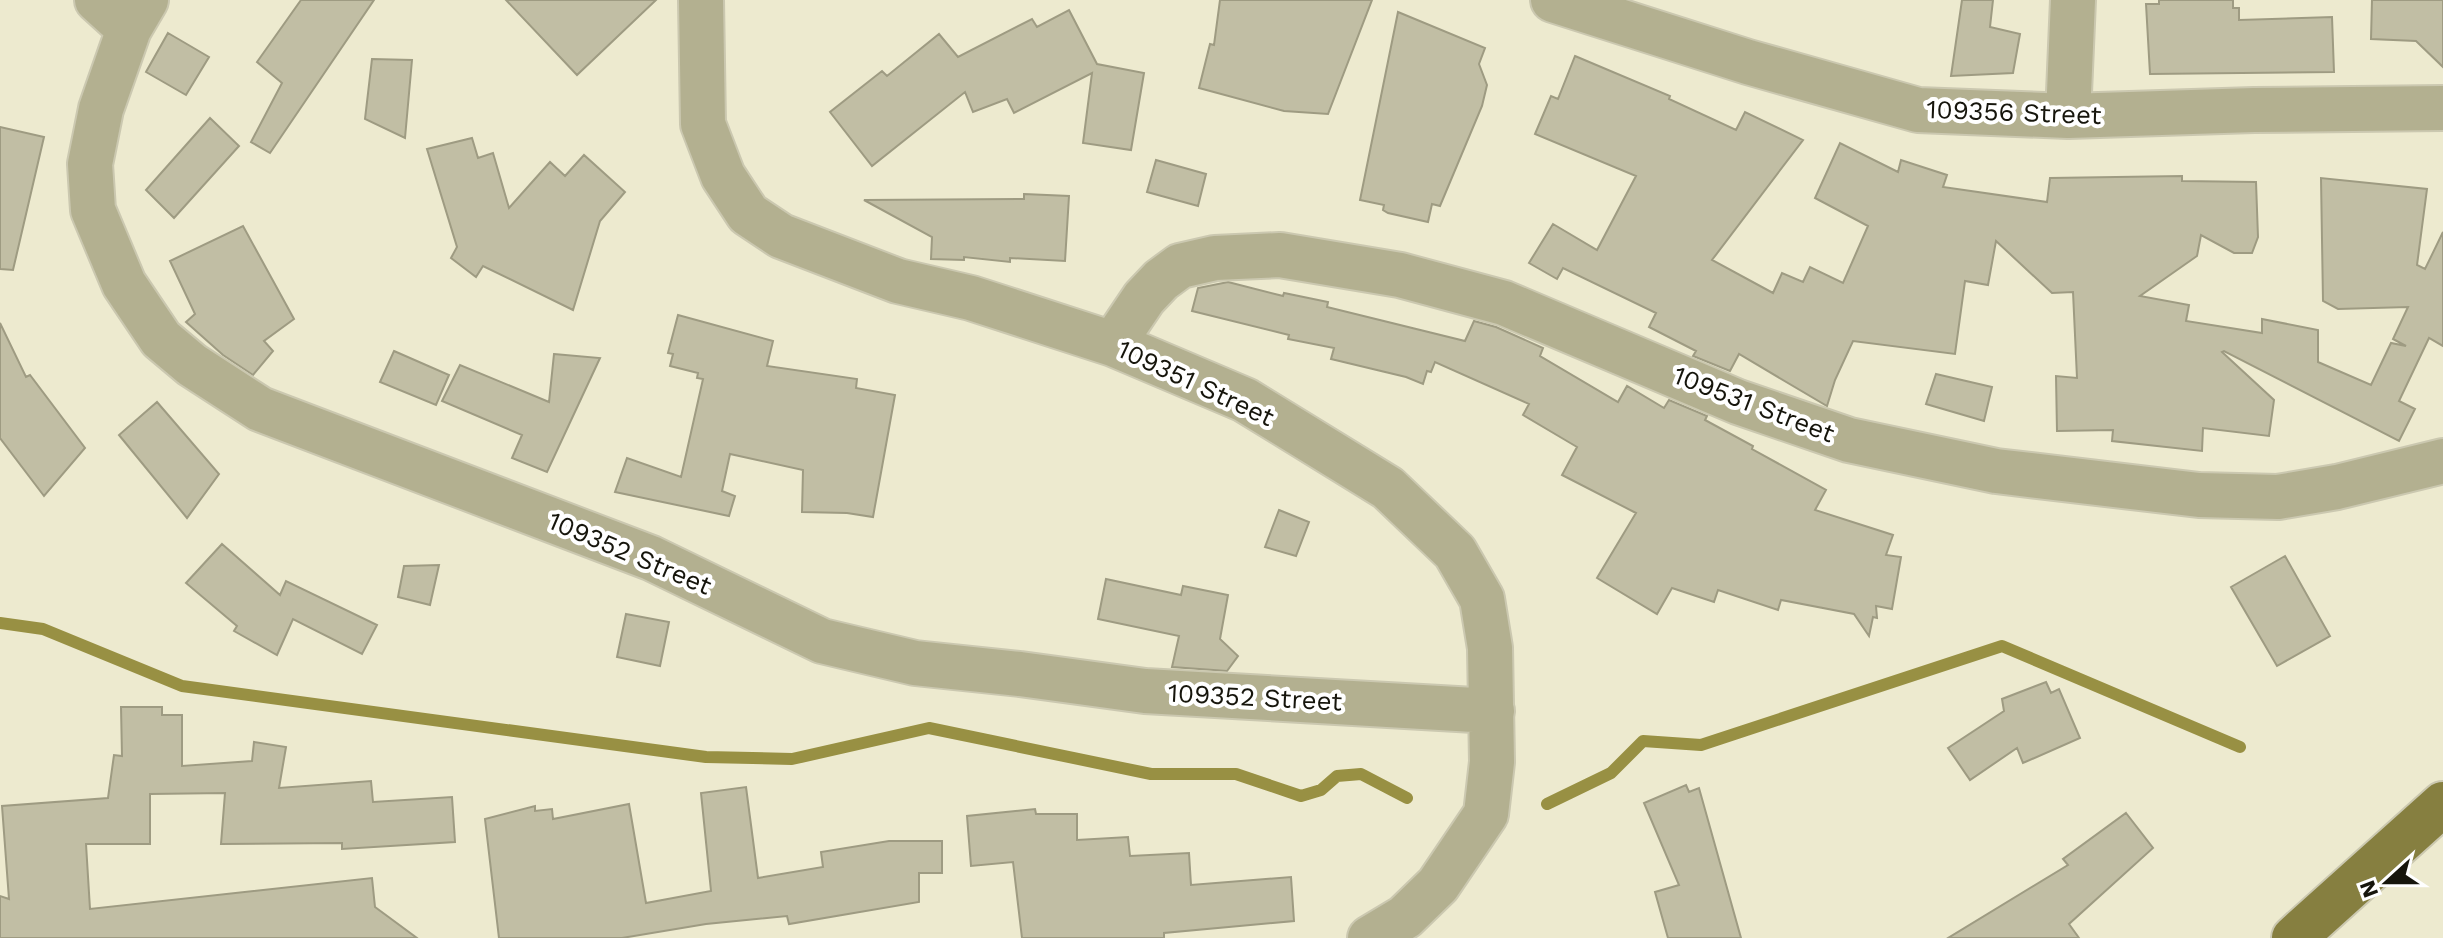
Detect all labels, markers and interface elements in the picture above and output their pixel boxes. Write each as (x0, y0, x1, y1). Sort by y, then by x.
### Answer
street label: 109356 Street (1926, 94, 2102, 130)
street label: 109351 Street (1113, 334, 1279, 432)
street label: 109531 Street (1669, 360, 1839, 448)
street label: 109352 Street (544, 505, 716, 601)
street label: 109352 Street (1167, 677, 1343, 717)
north arrow (2347, 842, 2427, 922)
text: N (2354, 877, 2383, 901)

